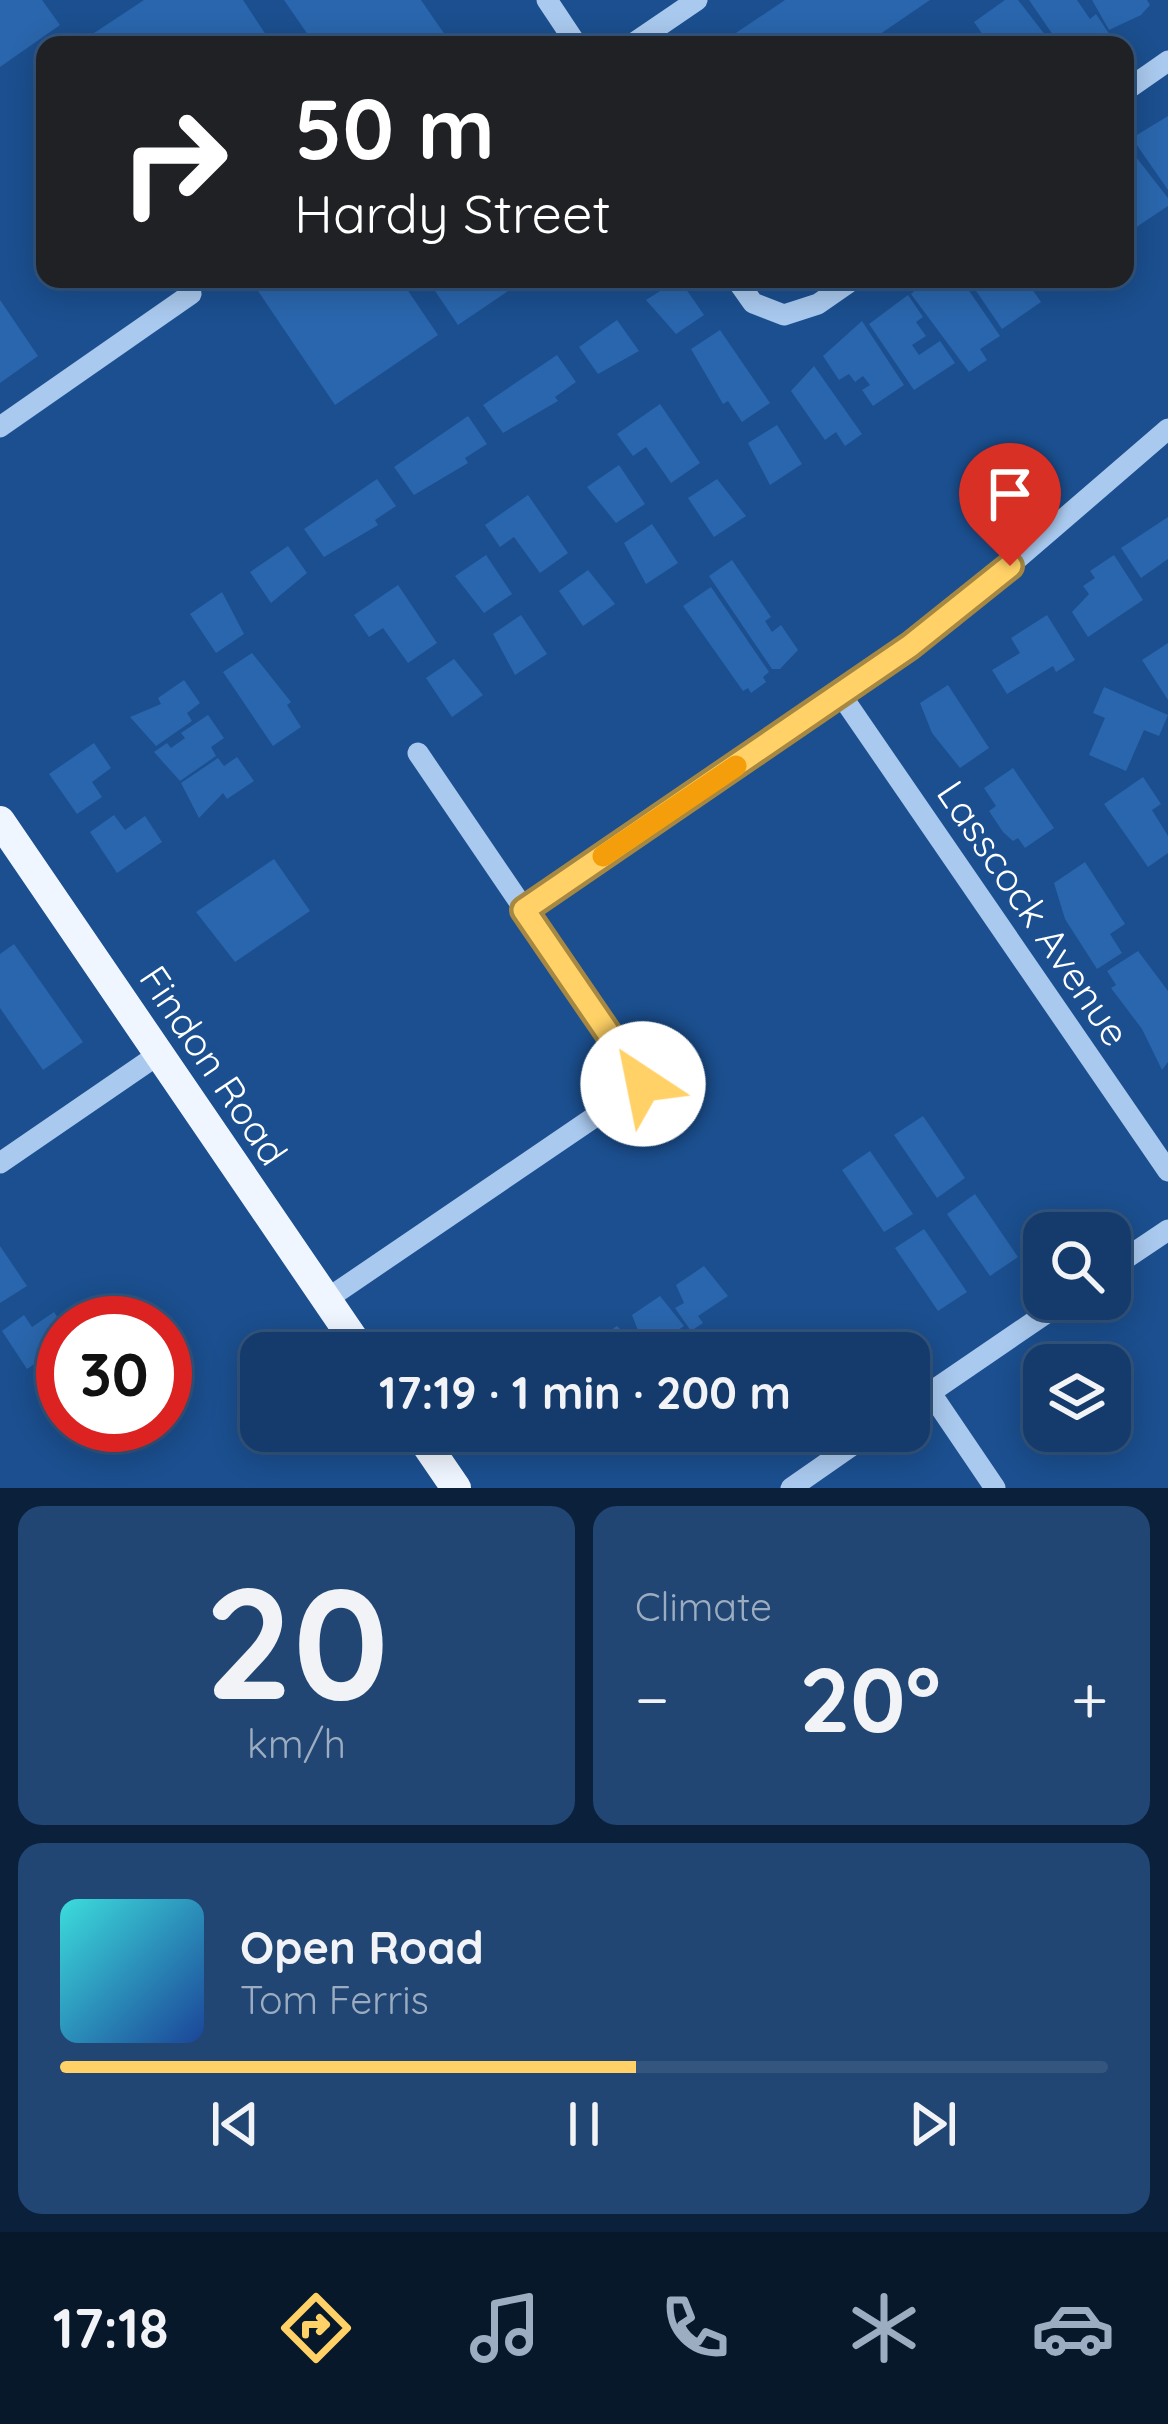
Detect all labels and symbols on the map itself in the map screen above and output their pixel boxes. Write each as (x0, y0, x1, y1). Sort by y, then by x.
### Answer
pin (959, 443, 1061, 566)
street label: Lasscock Avenue (927, 771, 1141, 1055)
street label: Findon Road (129, 956, 299, 1174)
position arrow (580, 1021, 706, 1147)
speed limit sign: 30 (36, 1296, 192, 1452)

